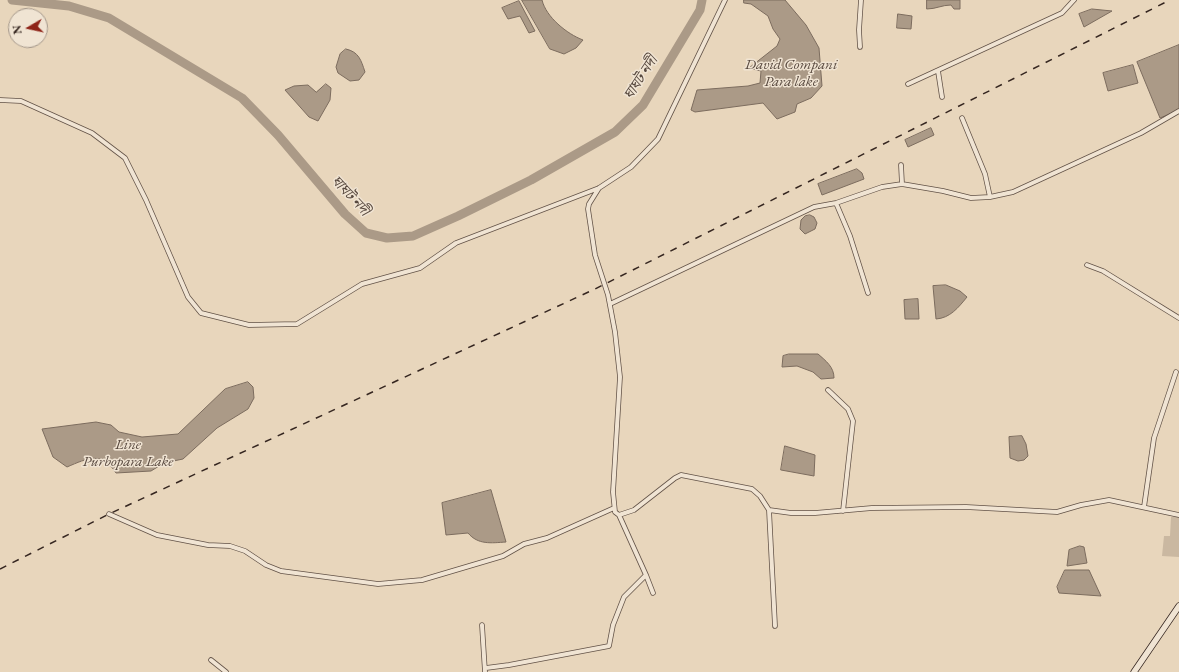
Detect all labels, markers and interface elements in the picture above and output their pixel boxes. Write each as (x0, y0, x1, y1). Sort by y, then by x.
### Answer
north arrow (8, 8, 48, 48)
text: N (10, 24, 25, 35)
water label: ঘাঘট নদী (620, 53, 662, 103)
water label: David Compani Para lake (745, 56, 837, 91)
water label: ঘাঘট নদী (327, 172, 373, 220)
water label: Line Purbopara Lake (83, 436, 173, 471)

